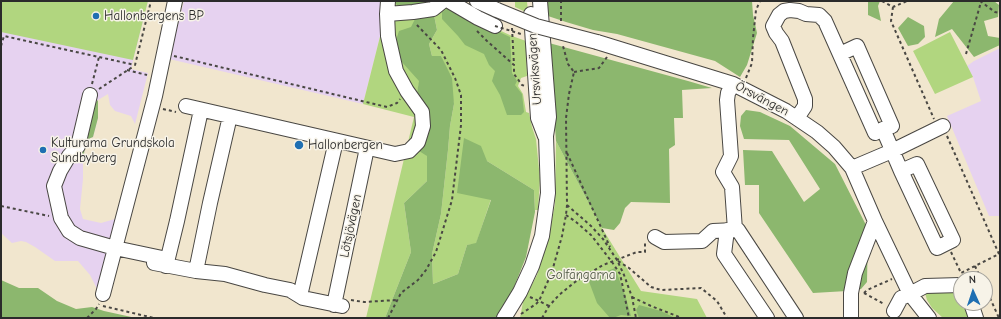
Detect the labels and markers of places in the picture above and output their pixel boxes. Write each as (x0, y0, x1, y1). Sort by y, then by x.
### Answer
place label: Hallonbergens BP (104, 8, 204, 24)
marker: Hallonbergens BP (91, 11, 101, 21)
place label: Kulturama Grundskola Sundbyberg (51, 135, 175, 166)
place label: Hallonbergen (308, 137, 383, 153)
marker: Hallonbergen (293, 139, 305, 151)
marker: Kulturama Grundskola Sundbyberg (38, 145, 48, 155)

